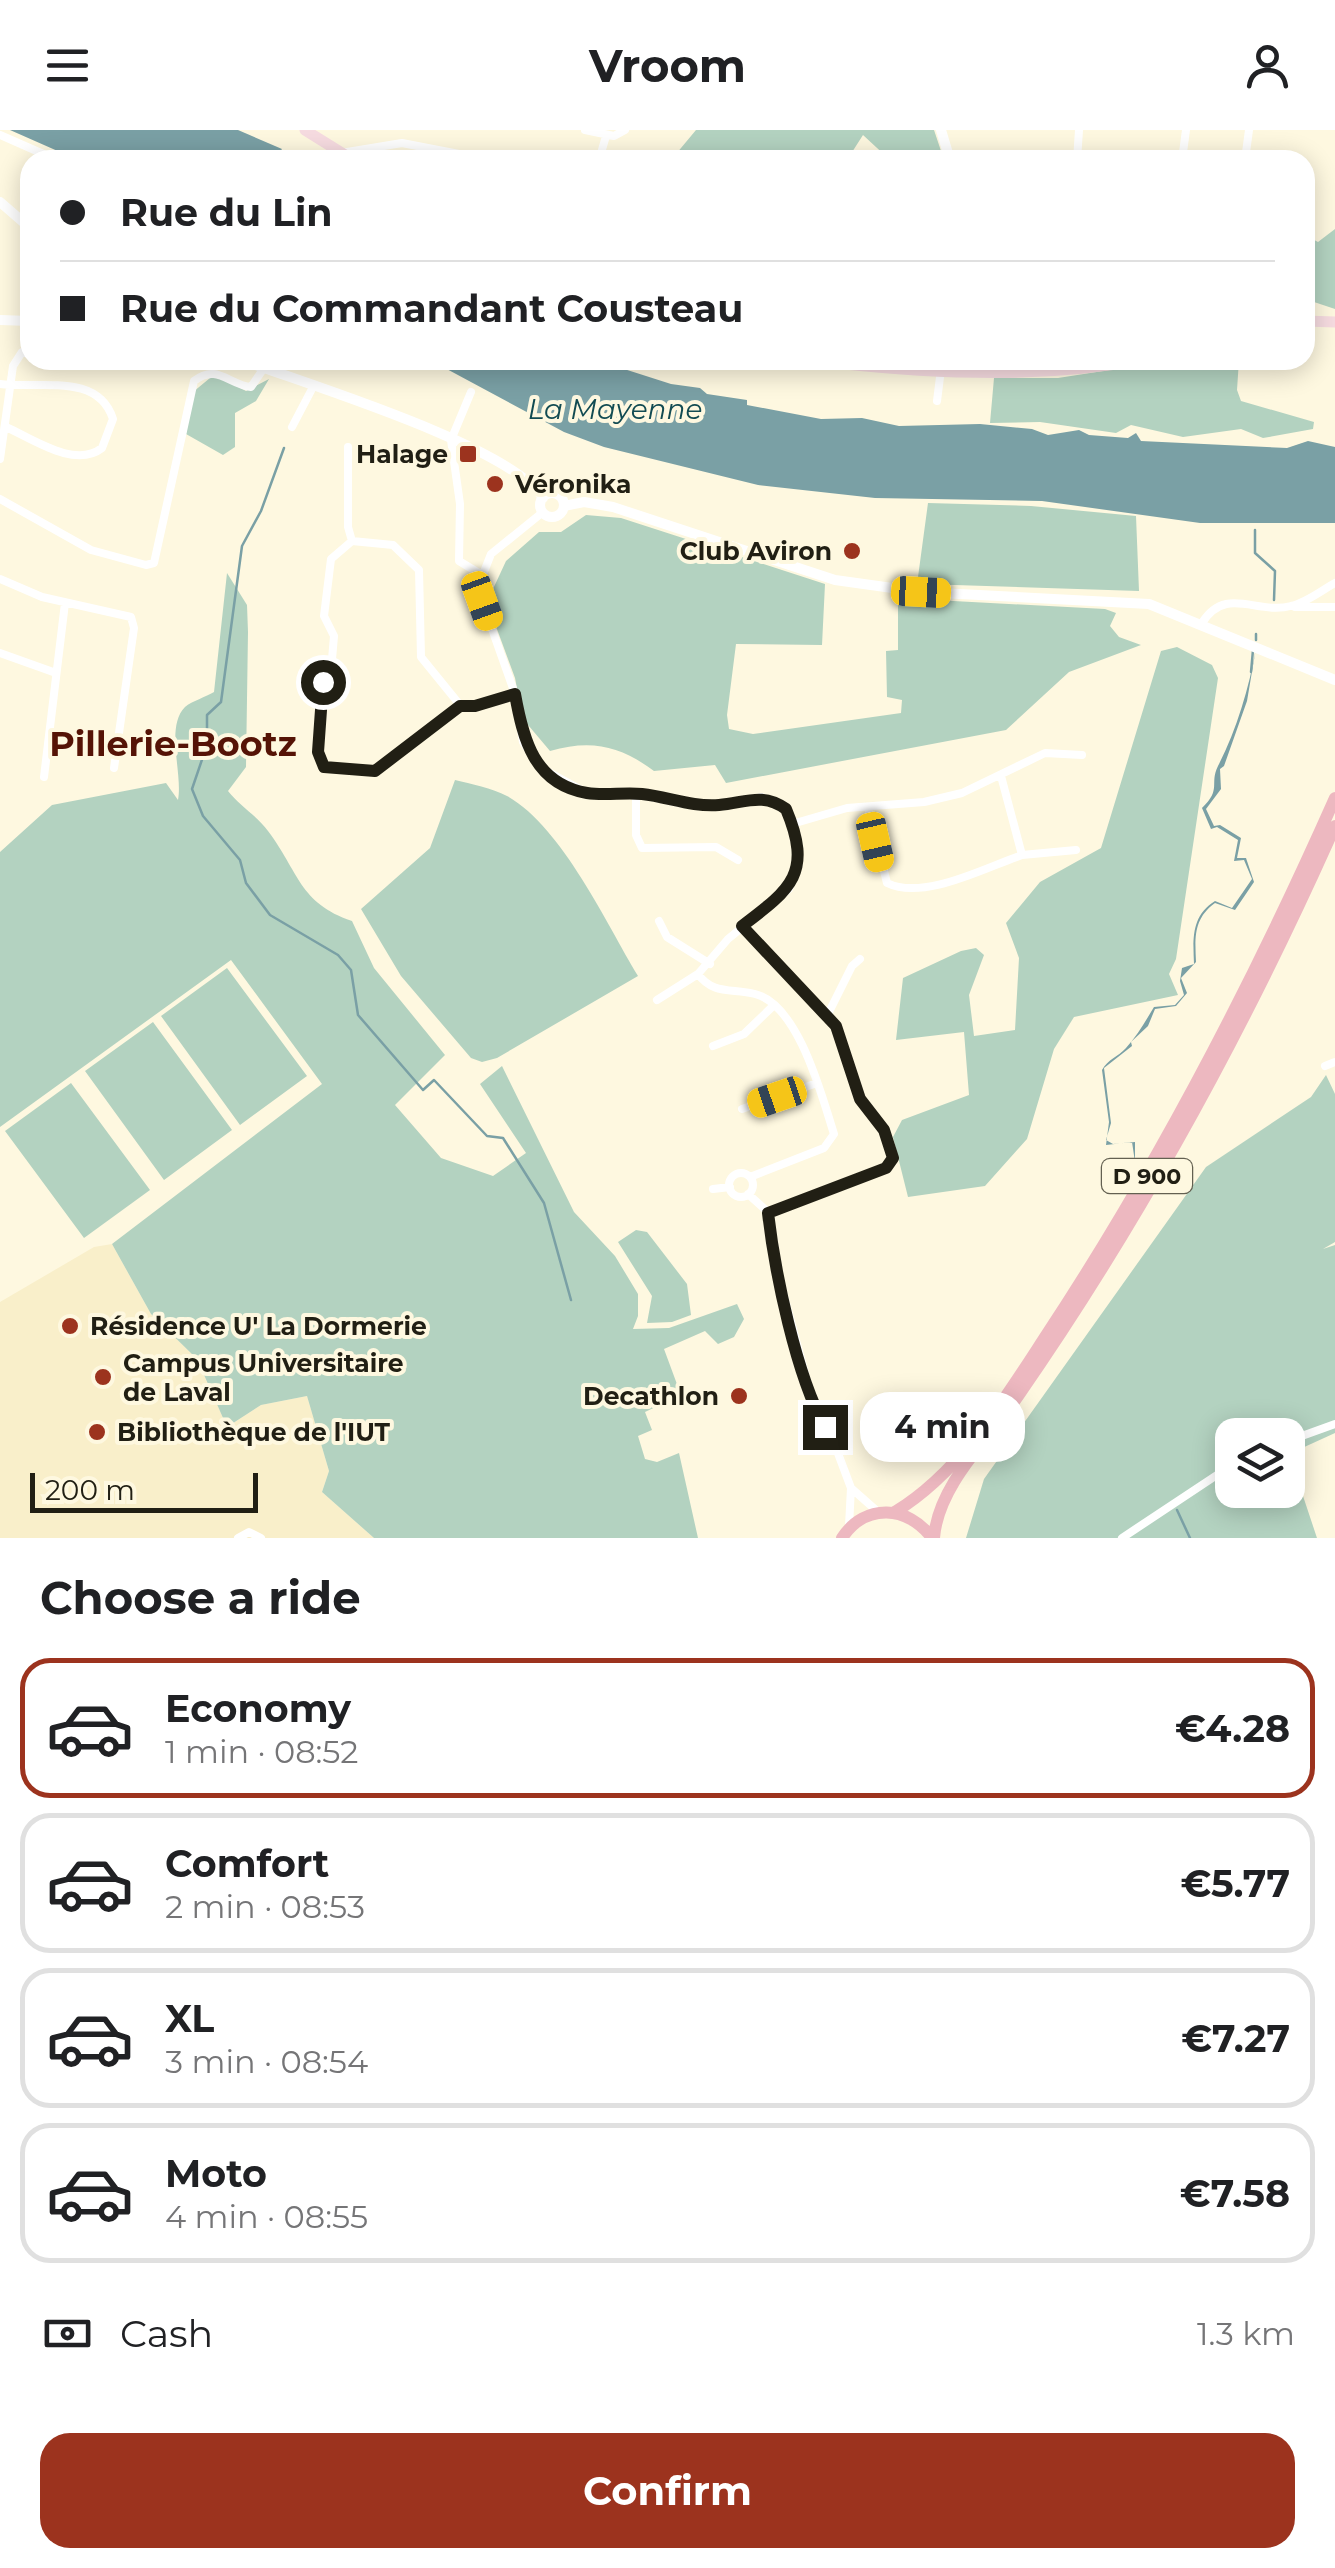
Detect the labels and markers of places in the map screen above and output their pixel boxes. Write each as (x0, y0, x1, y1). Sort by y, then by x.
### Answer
place label: Halage (356, 439, 448, 469)
marker: Halage (457, 443, 479, 465)
place label: Véronika (514, 469, 631, 499)
marker: Véronika (484, 473, 506, 495)
place label: Club Aviron (680, 536, 832, 566)
marker: Club Aviron (841, 540, 863, 562)
place label: Résidence U' La Dormerie (90, 1311, 427, 1341)
marker: Résidence U' La Dormerie (59, 1315, 81, 1337)
place label: Campus Universitaire de Laval (123, 1348, 404, 1407)
marker: Campus Universitaire de Laval (92, 1366, 114, 1388)
place label: Decathlon (583, 1381, 719, 1411)
marker: Decathlon (728, 1385, 750, 1407)
place label: Bibliothèque de l'IUT (117, 1417, 391, 1447)
marker: Bibliothèque de l'IUT (86, 1421, 108, 1443)

